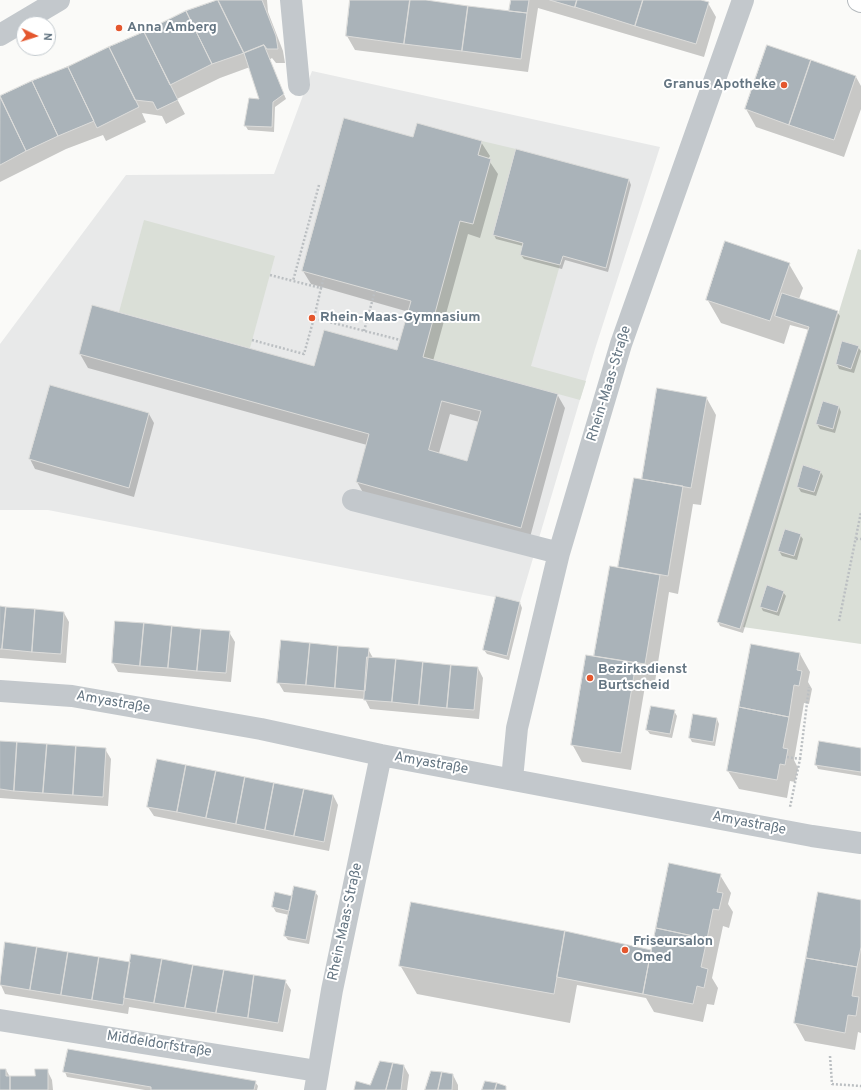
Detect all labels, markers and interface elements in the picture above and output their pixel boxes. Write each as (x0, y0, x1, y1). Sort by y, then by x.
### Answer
north arrow (16, 16, 56, 56)
place label: Anna Amberg (127, 20, 217, 36)
marker: Anna Amberg (114, 23, 124, 33)
text: N (40, 32, 54, 41)
place label: Granus Apotheke (663, 77, 776, 93)
marker: Granus Apotheke (779, 80, 789, 90)
place label: Rhein-Maas-Gymnasium (320, 310, 481, 326)
marker: Rhein-Maas-Gymnasium (307, 313, 317, 323)
street label: Rhein-Maas-Straße (584, 324, 636, 444)
place label: Bezirksdienst Burtscheid (598, 662, 687, 694)
marker: Bezirksdienst Burtscheid (585, 673, 595, 683)
street label: Amyastraße (75, 688, 151, 718)
street label: Amyastraße (393, 749, 469, 779)
street label: Amyastraße (711, 809, 787, 839)
street label: Rhein-Maas-Straße (325, 861, 367, 983)
place label: Friseursalon Omed (633, 934, 713, 966)
marker: Friseursalon Omed (620, 945, 630, 955)
street label: Middeldorfstraße (105, 1028, 213, 1062)

